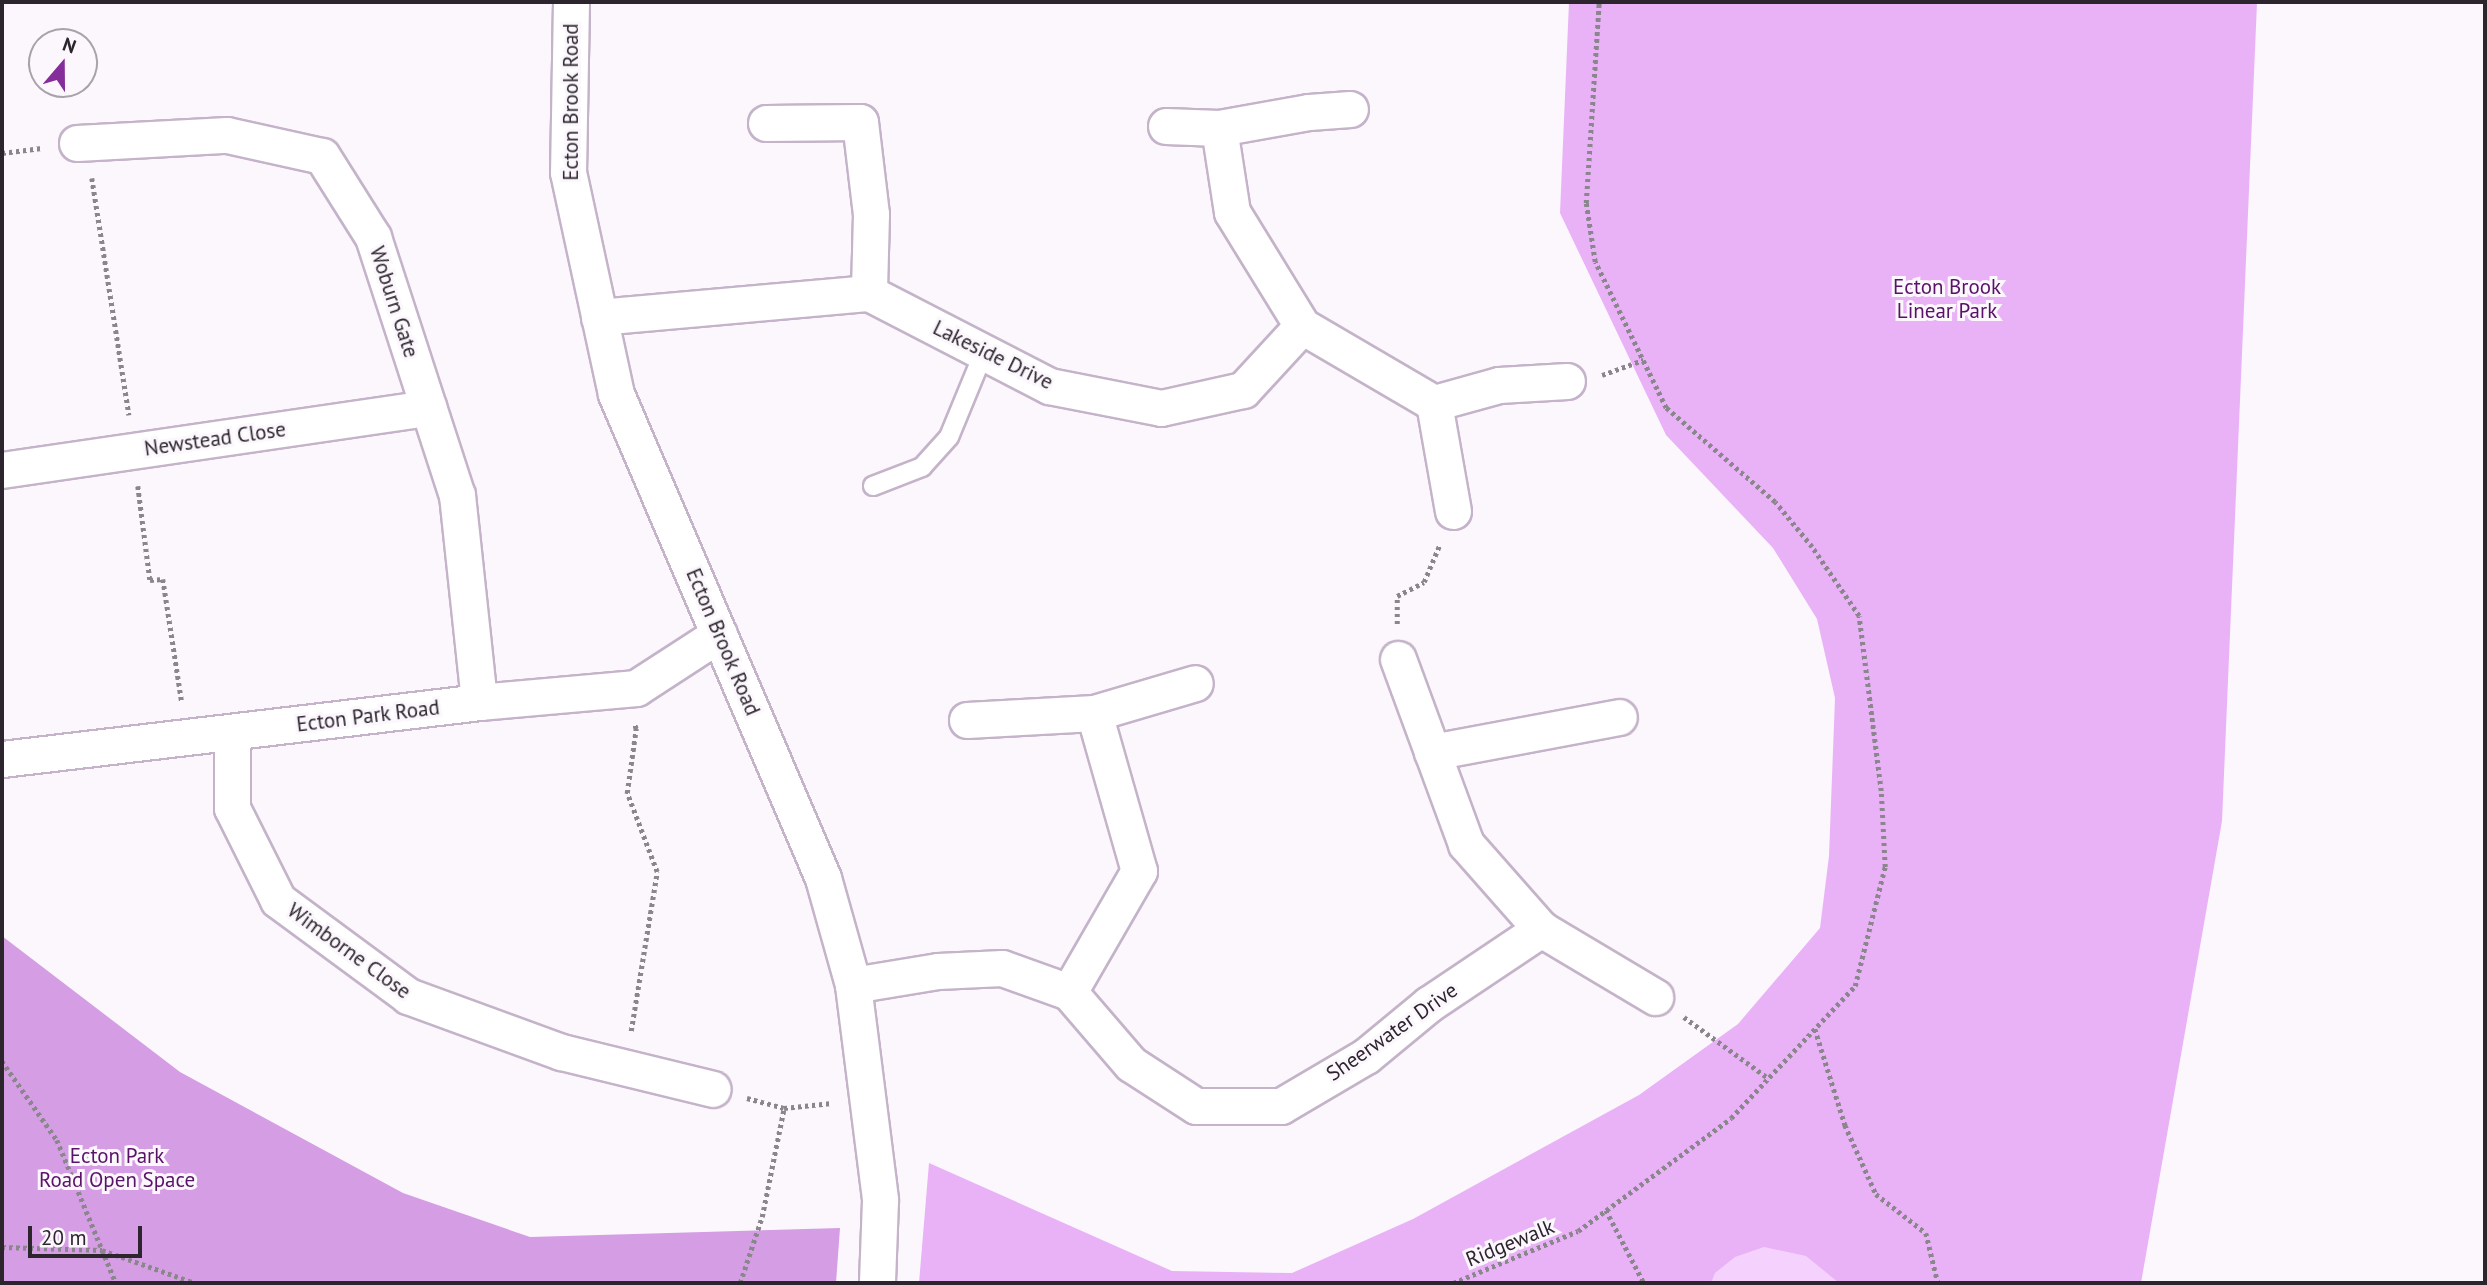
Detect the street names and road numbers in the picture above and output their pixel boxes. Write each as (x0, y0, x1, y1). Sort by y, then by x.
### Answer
street label: Ecton Brook Road (558, 23, 584, 181)
street label: Woburn Gate (364, 243, 424, 361)
street label: Lakeside Drive (929, 315, 1057, 395)
street label: Newstead Close (143, 417, 287, 461)
street label: Ecton Brook Road (681, 564, 765, 720)
street label: Ecton Park Road (295, 695, 441, 737)
street label: Wimborne Close (282, 898, 416, 1004)
street label: Sheerwater Drive (1322, 977, 1462, 1087)
street label: Ridgewalk (1462, 1214, 1558, 1272)

